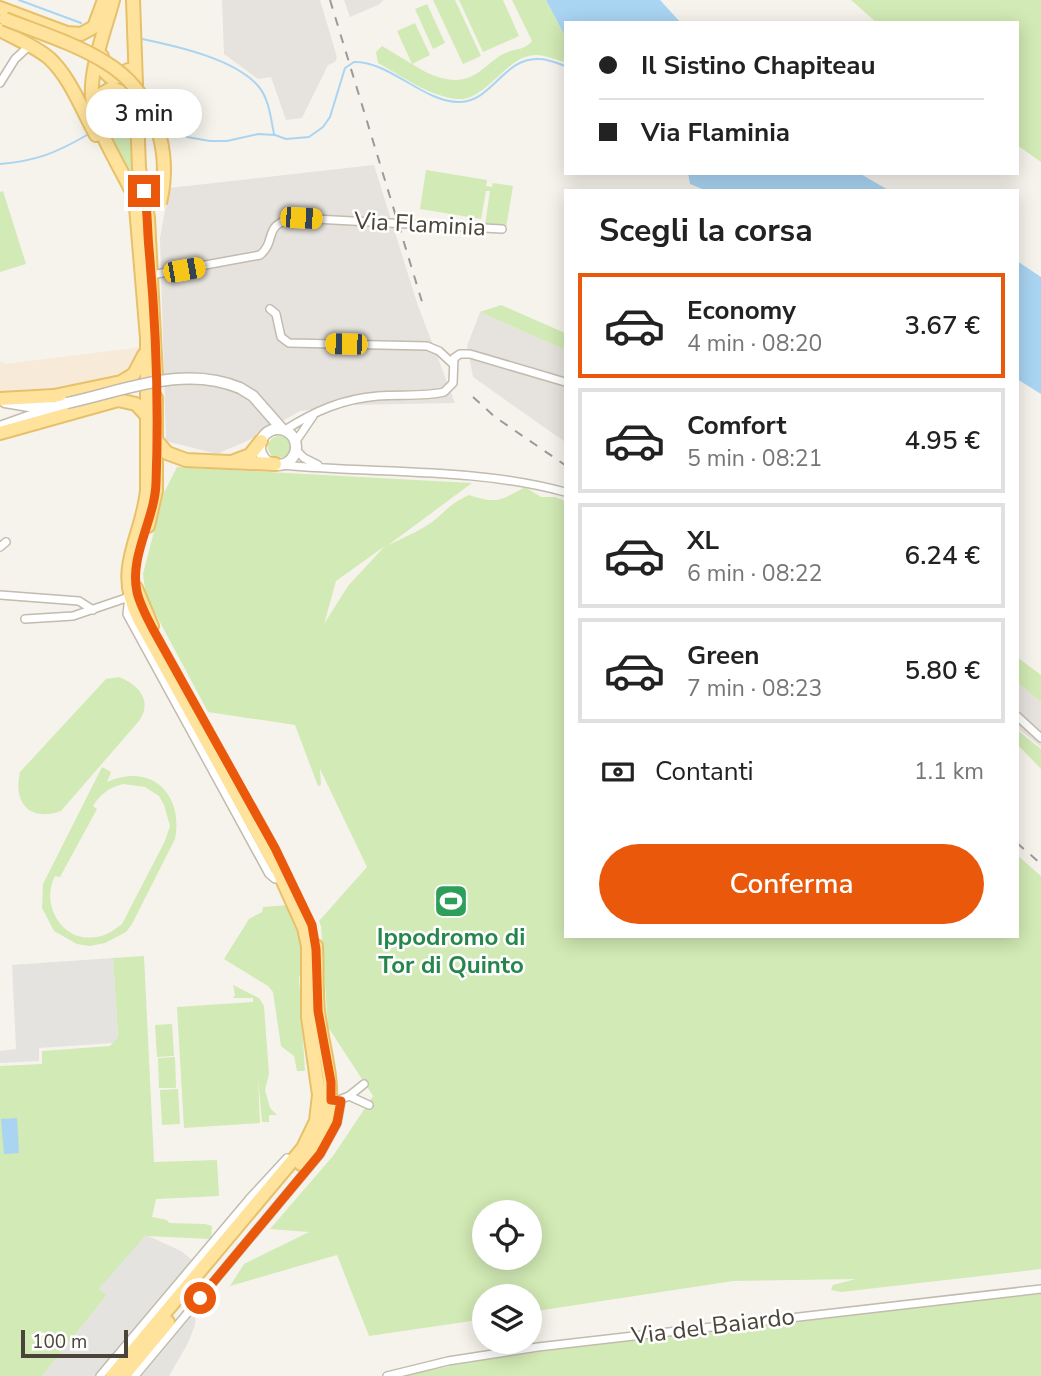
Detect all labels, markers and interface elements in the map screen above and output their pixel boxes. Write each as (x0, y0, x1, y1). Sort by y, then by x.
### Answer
text: Il Sistino Chapiteau (641, 48, 876, 83)
callout: 3 min (86, 90, 202, 138)
text: 3 min (115, 98, 173, 129)
text: Via Flaminia (641, 115, 790, 150)
route end (128, 175, 160, 207)
street label: Via Flaminia (352, 205, 487, 243)
car (280, 206, 323, 230)
text: Scegli la corsa (599, 209, 813, 252)
car (162, 256, 207, 284)
text: Economy (687, 293, 796, 328)
icon: car (603, 294, 666, 357)
text: 3.67 € (905, 308, 980, 343)
text: 4 min · 08:20 (687, 328, 822, 359)
car (325, 333, 368, 355)
text: Comfort (687, 408, 787, 443)
icon: car (603, 409, 666, 472)
text: 4.95 € (905, 423, 980, 458)
text: 5 min · 08:21 (687, 443, 822, 474)
text: XL (687, 523, 719, 558)
icon: car (603, 524, 666, 587)
text: 6.24 € (905, 538, 980, 573)
text: 6 min · 08:22 (687, 558, 822, 589)
text: Green (687, 638, 760, 673)
icon: car (603, 639, 666, 702)
text: 5.80 € (905, 653, 980, 688)
text: 7 min · 08:23 (687, 673, 822, 704)
icon: cash (599, 753, 637, 791)
text: Contanti (655, 754, 754, 789)
text: 1.1 km (914, 756, 984, 787)
button: Conferma (599, 844, 984, 924)
sports icon: Ippodromo di Tor di Quinto (432, 882, 470, 920)
place label: Ippodromo di Tor di Quinto (377, 921, 525, 981)
map controls (472, 1200, 542, 1354)
button: locate (472, 1200, 542, 1270)
route start (184, 1282, 216, 1314)
button: layers (472, 1284, 542, 1354)
street label: Via del Baiardo (629, 1300, 796, 1352)
scale bar (21, 1327, 128, 1359)
text: 100 m (32, 1329, 87, 1355)

